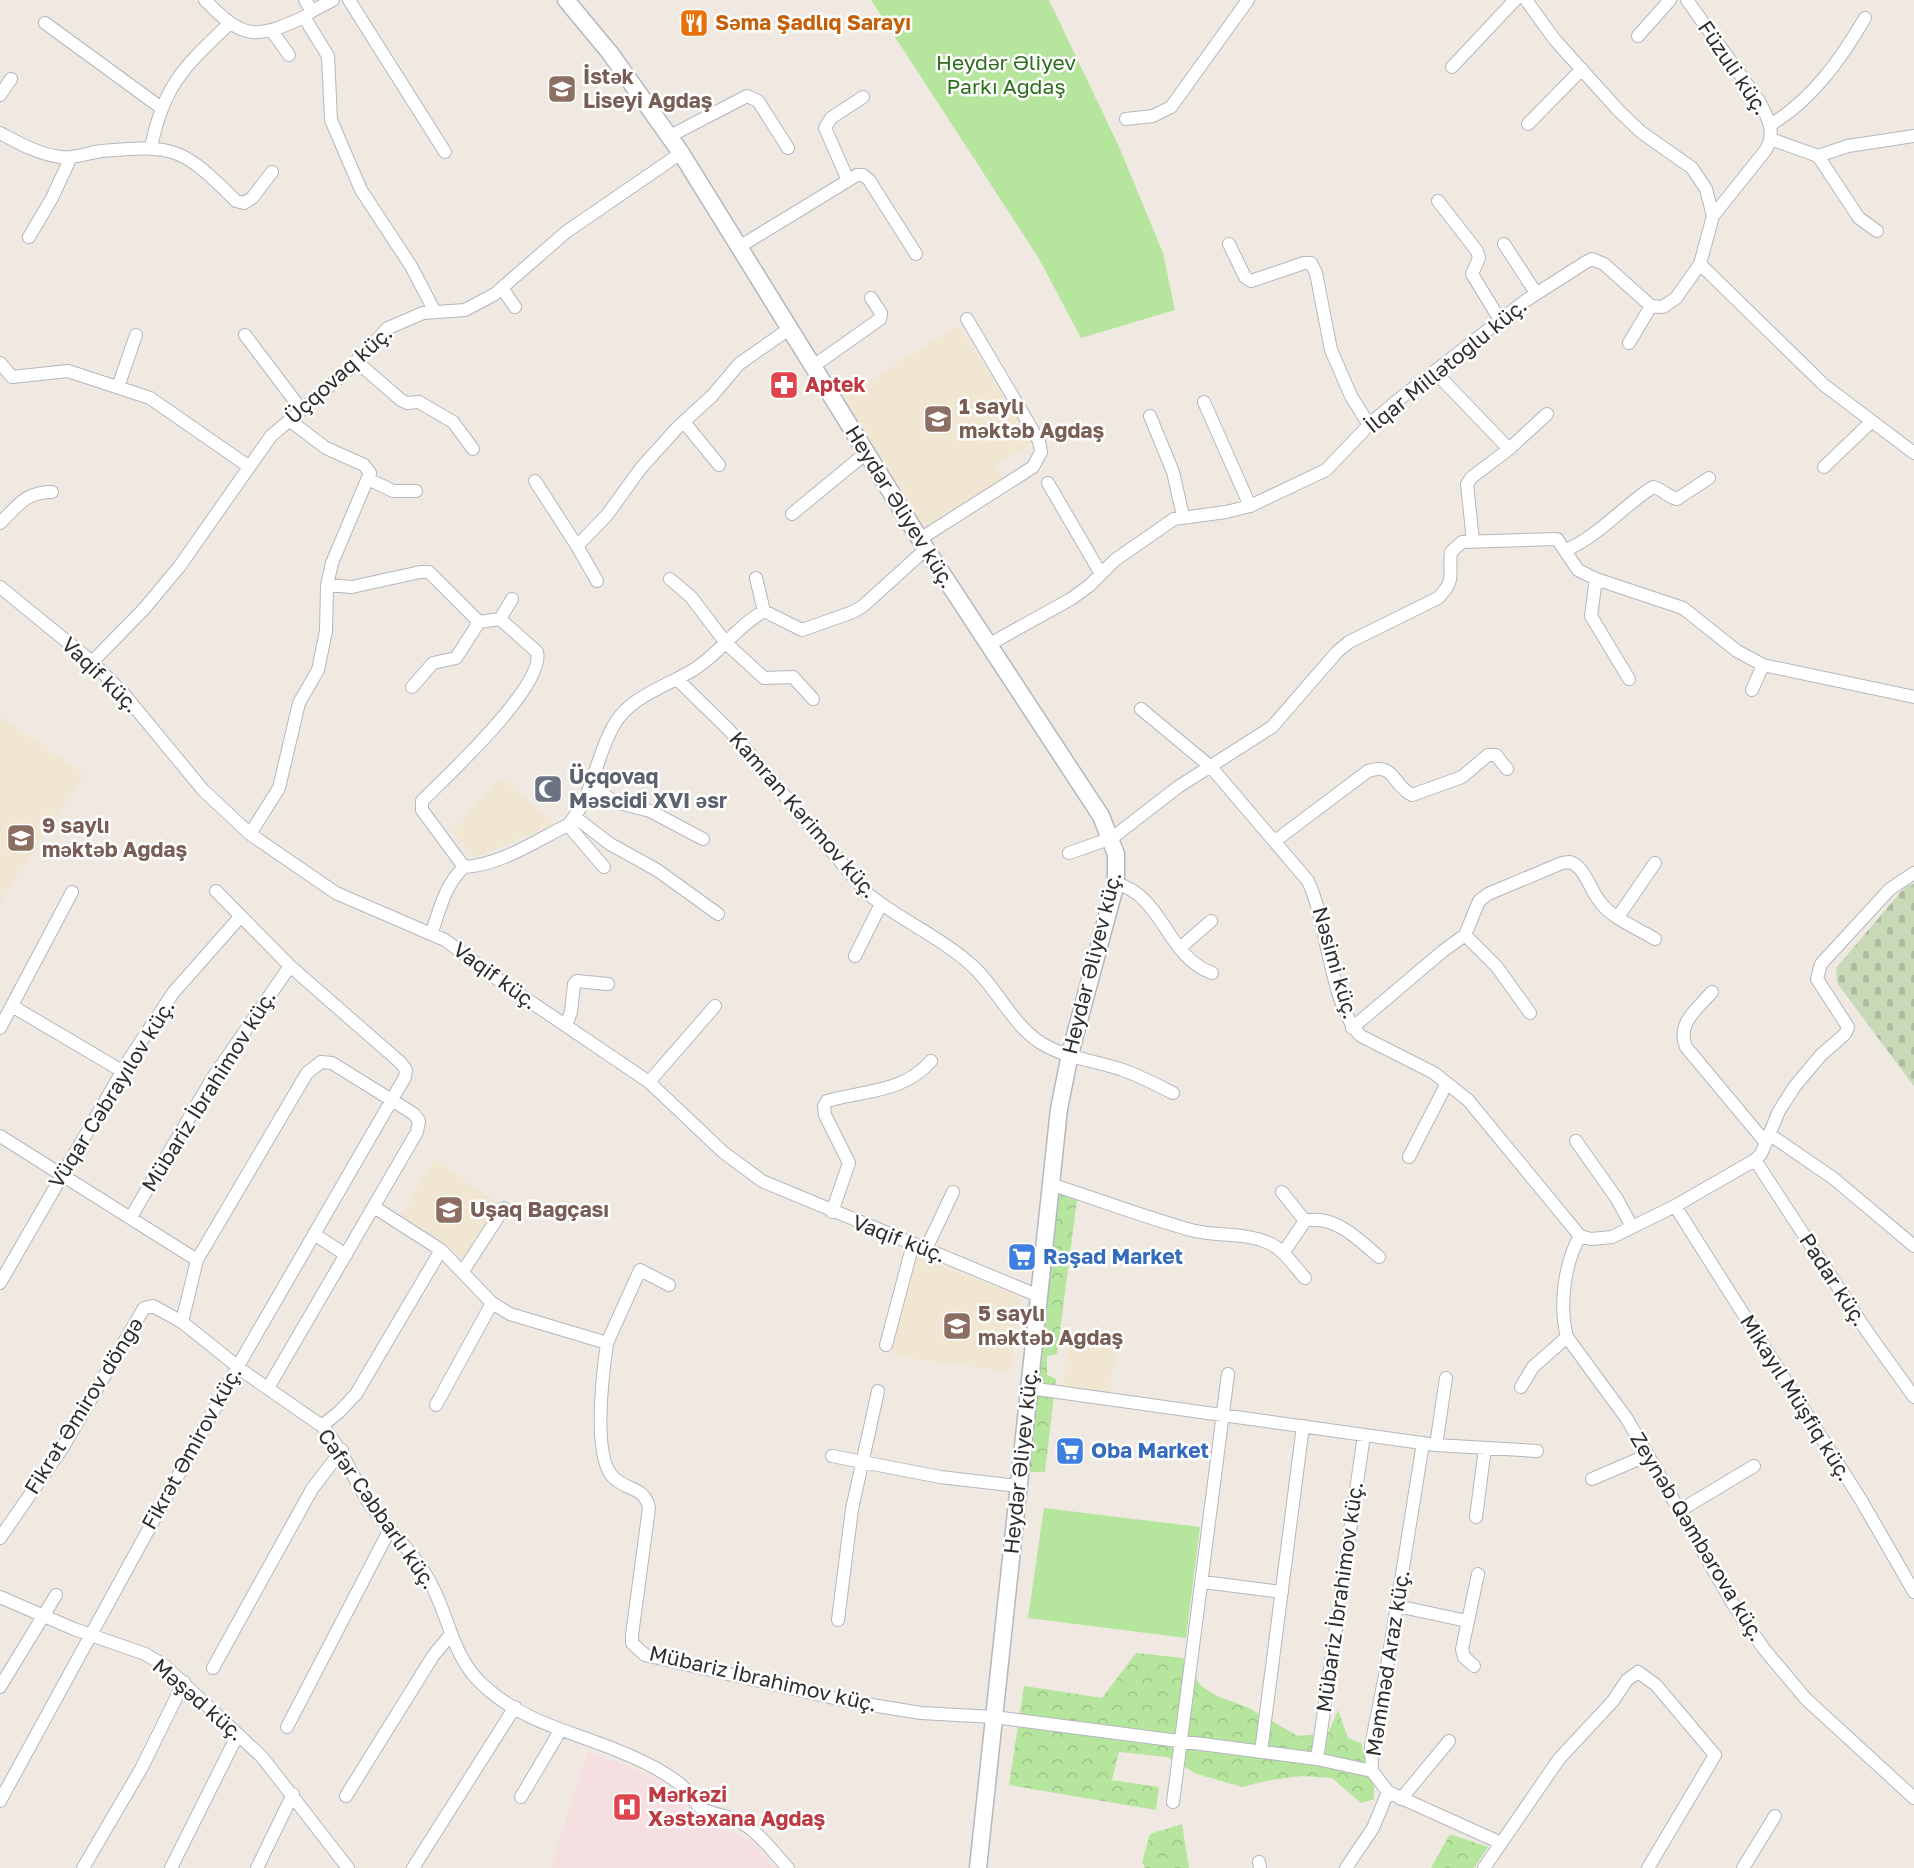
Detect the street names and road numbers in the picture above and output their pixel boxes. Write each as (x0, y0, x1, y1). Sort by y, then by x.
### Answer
street label: Füzuli küç. (1693, 15, 1775, 120)
street label: İlqar Millətoğlu küç. (1359, 292, 1532, 438)
street label: Üçqovaq küç. (279, 319, 397, 429)
street label: Heydər Əliyev küç. (840, 420, 961, 593)
street label: Vaqif küç. (56, 631, 145, 718)
street label: Kamran Kərimov küç. (724, 726, 883, 903)
street label: Heydər Əliyev küç. (1056, 869, 1126, 1057)
street label: Nəsimi küç. (1308, 904, 1364, 1022)
street label: Vaqif küç. (448, 936, 543, 1015)
street label: Mübariz İbrahimov küç. (135, 985, 281, 1196)
street label: Vüqar Cəbrayılov küç. (43, 994, 180, 1193)
street label: Vaqif küç. (849, 1208, 950, 1268)
street label: Padar küç. (1794, 1228, 1873, 1331)
street label: Mikayıl Müşfiq küç. (1735, 1309, 1859, 1486)
street label: Fikrət Əmirov döngə (18, 1312, 148, 1499)
street label: Fikrət Əmirov küç. (135, 1361, 247, 1534)
street label: Heydər Əliyev küç. (997, 1366, 1043, 1555)
street label: Cəfər Cəbbarlı küç. (313, 1423, 443, 1594)
street label: Zeynəb Qəmbərova küç. (1625, 1427, 1771, 1646)
street label: Mübariz İbrahimov küç. (1310, 1480, 1368, 1714)
street label: Məmməd Araz küç. (1359, 1568, 1415, 1758)
street label: Mübariz İbrahimov küç. (647, 1639, 880, 1717)
street label: Məşəd küç. (148, 1652, 250, 1746)

